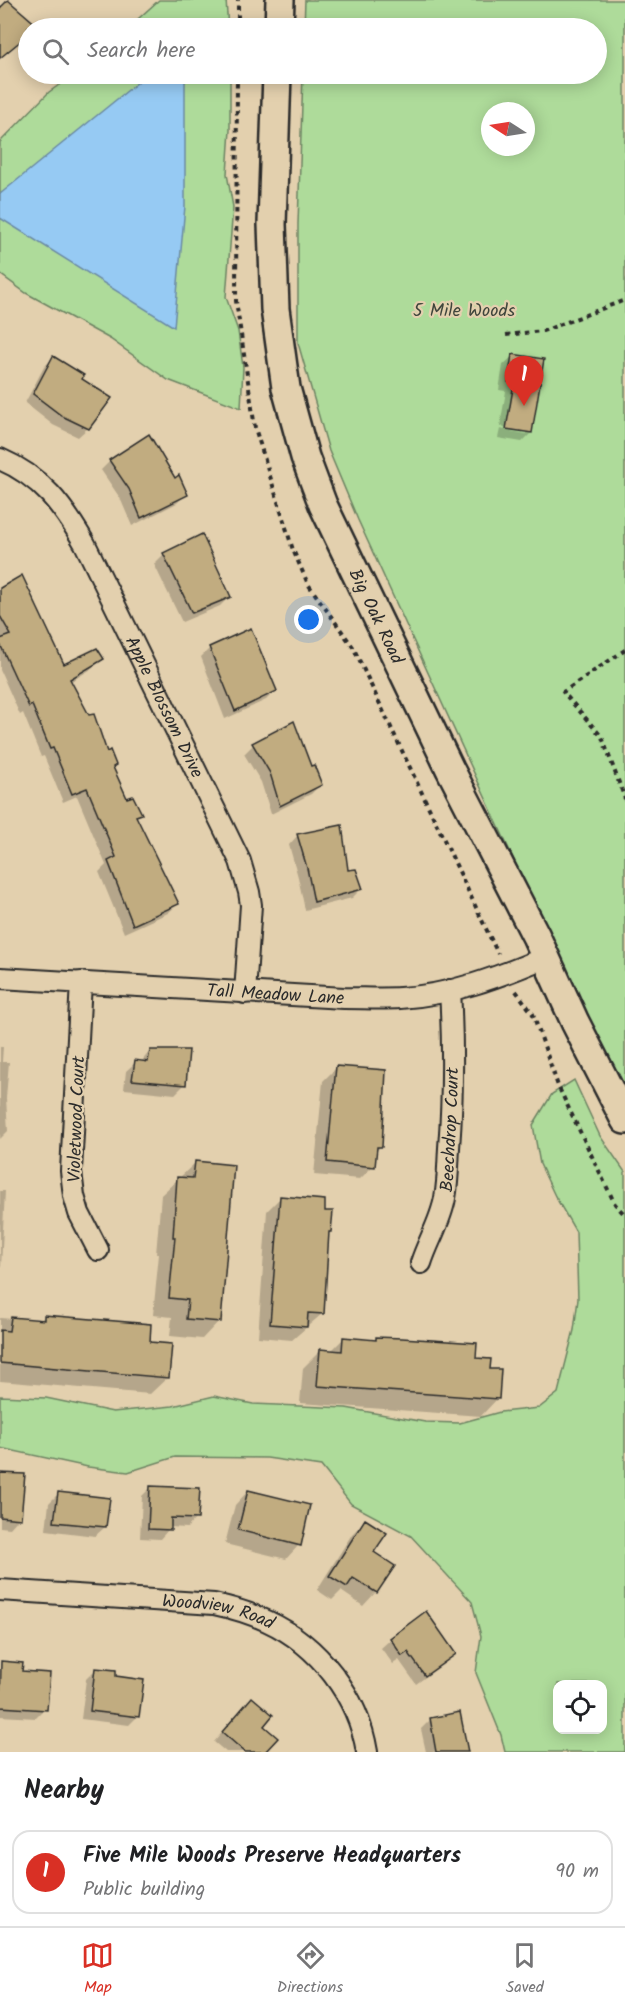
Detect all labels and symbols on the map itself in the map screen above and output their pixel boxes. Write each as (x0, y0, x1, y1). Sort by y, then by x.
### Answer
north arrow (481, 102, 535, 156)
park label: 5 Mile Woods (413, 297, 515, 326)
pin: 1 (504, 356, 544, 406)
street label: Big Oak Road (340, 564, 411, 670)
your location (294, 605, 323, 634)
street label: Apple Blossom Drive (116, 632, 210, 783)
street label: Tall Meadow Lane (206, 977, 345, 1014)
street label: Violetwood Court (61, 1054, 94, 1183)
street label: Beechdrop Court (433, 1066, 468, 1194)
street label: Woodview Road (161, 1588, 280, 1639)

